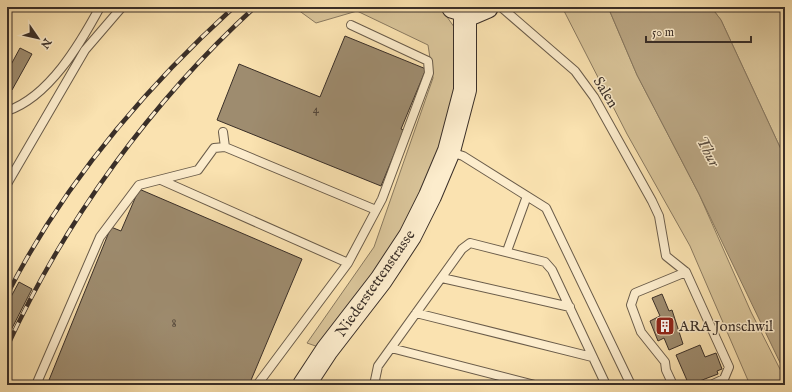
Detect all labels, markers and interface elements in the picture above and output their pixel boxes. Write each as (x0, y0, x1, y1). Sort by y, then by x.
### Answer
north arrow (18, 18, 58, 58)
scale bar (646, 18, 751, 44)
text: 50 m (652, 25, 674, 40)
text: N (37, 34, 54, 51)
street label: Salen (589, 73, 622, 111)
house number: 4 (313, 101, 320, 118)
water label: Thur (691, 133, 724, 172)
street label: Niederstettenstrasse (331, 226, 420, 341)
house number: 8 (171, 315, 177, 332)
building icon: ARA Jonschwil (654, 315, 676, 337)
place label: ARA Jonschwil (678, 317, 774, 336)

